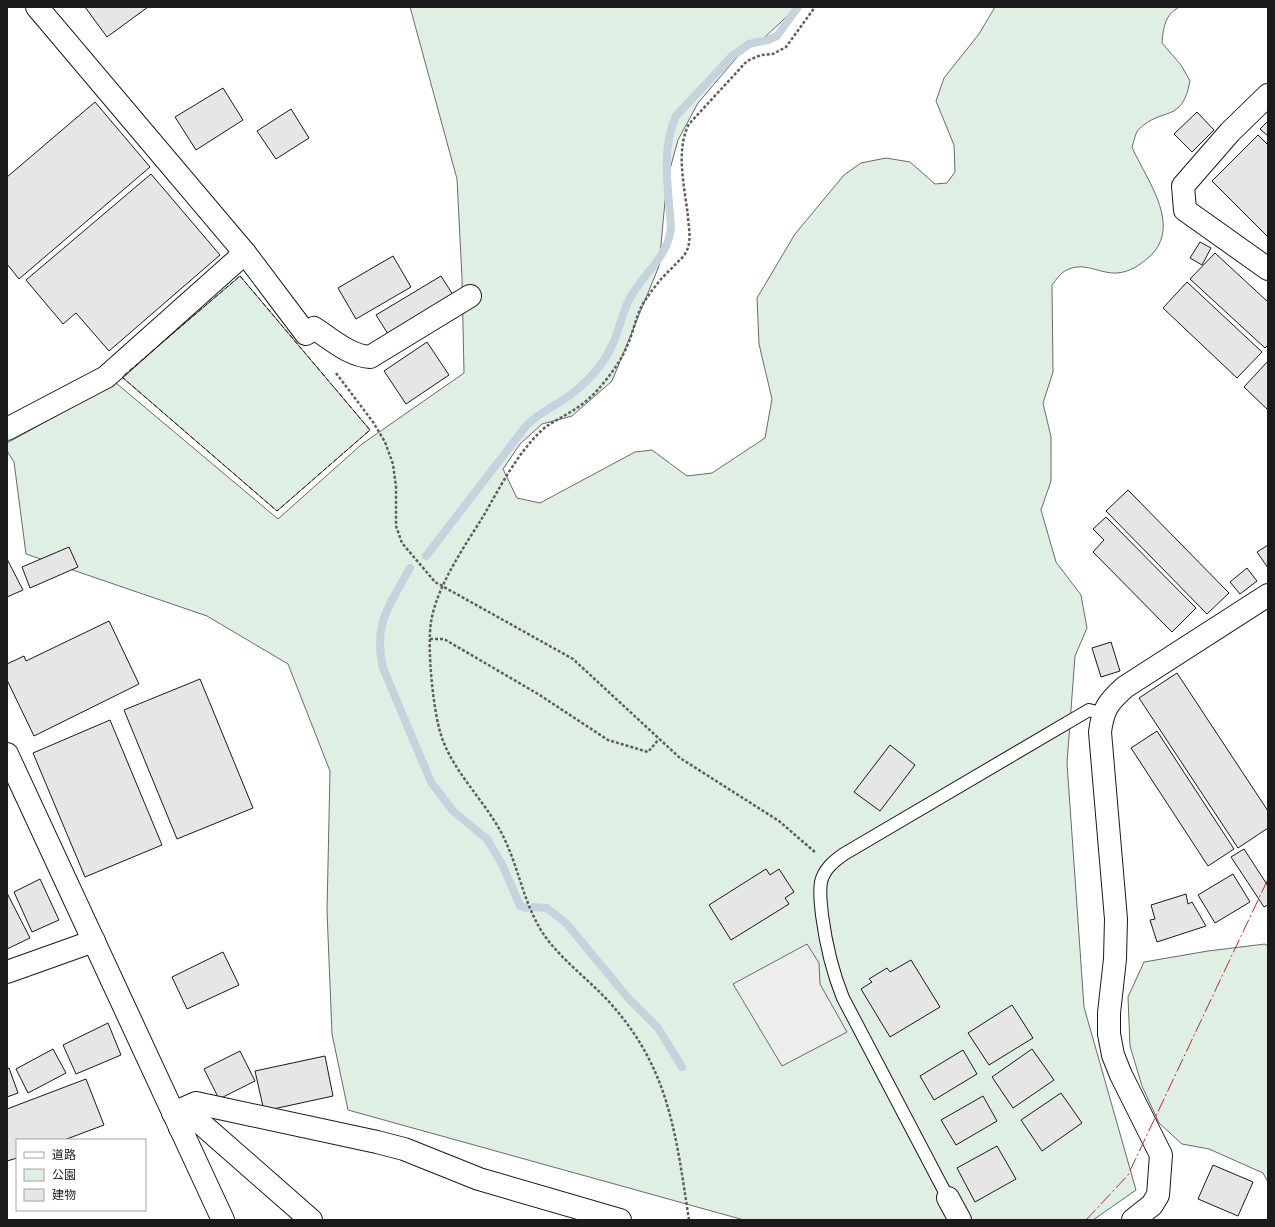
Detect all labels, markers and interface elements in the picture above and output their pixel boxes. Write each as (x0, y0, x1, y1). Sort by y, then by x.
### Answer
legend (16, 1139, 146, 1211)
text: 道路 (52, 1148, 76, 1163)
text: 公園 (52, 1168, 76, 1183)
text: 建物 (52, 1188, 76, 1203)

